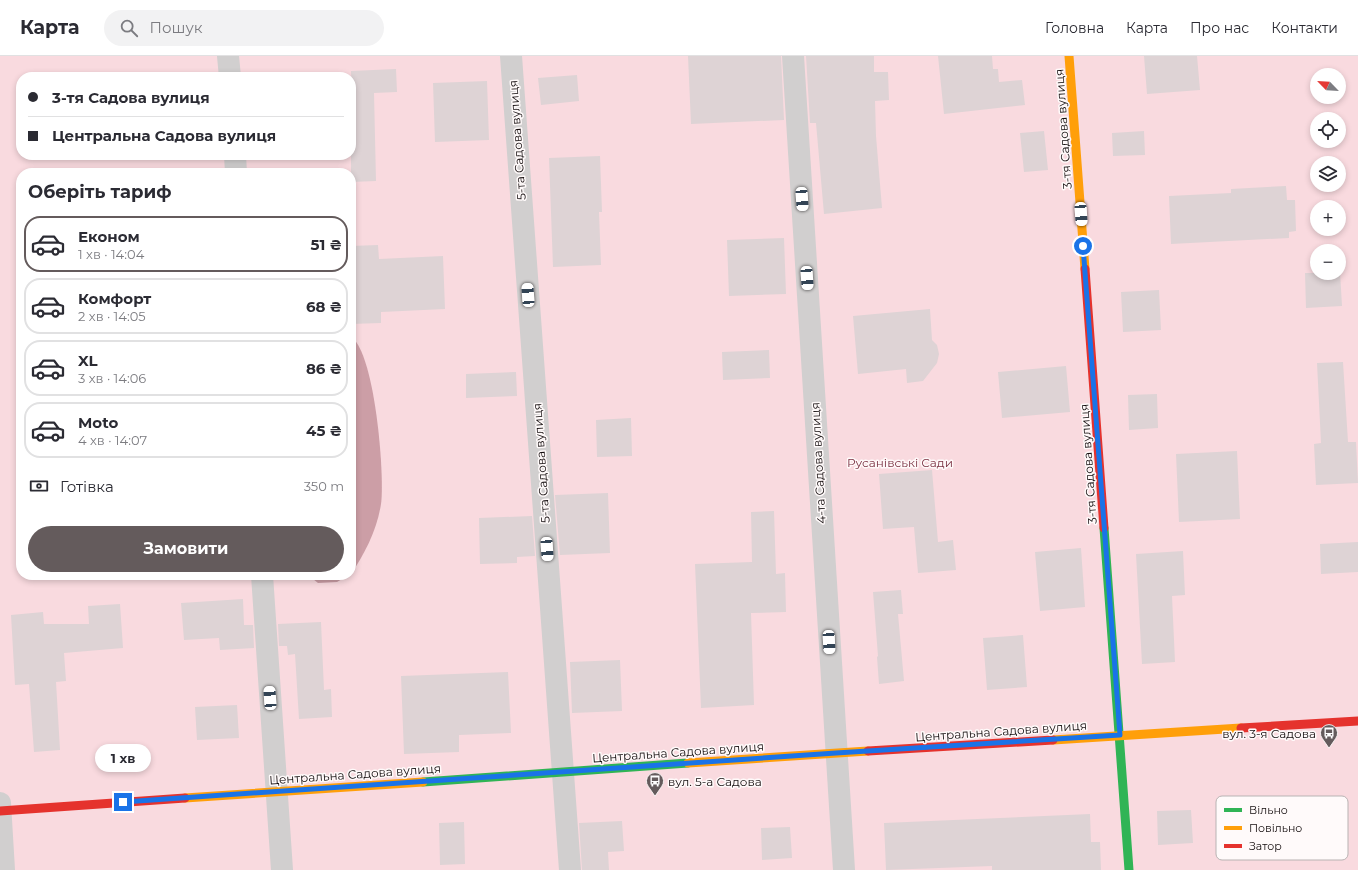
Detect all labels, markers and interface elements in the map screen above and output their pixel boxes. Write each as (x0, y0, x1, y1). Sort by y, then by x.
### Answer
search box (104, 10, 384, 46)
text: Карта (20, 16, 80, 39)
icon: search (118, 17, 140, 39)
text: Пошук (150, 18, 202, 37)
text: Головна (1045, 19, 1104, 37)
text: Карта (1126, 19, 1168, 37)
text: Про нас (1190, 19, 1249, 37)
text: Контакти (1271, 19, 1338, 37)
street label: 3-тя Садова вулиця (1051, 68, 1075, 190)
north arrow (1310, 68, 1346, 104)
map controls (1310, 68, 1346, 280)
street label: 5-та Садова вулиця (505, 79, 529, 201)
text: 3-тя Садова вулиця (52, 88, 210, 107)
button: locate (1310, 112, 1346, 148)
text: Центральна Садова вулиця (52, 126, 276, 145)
button: layers (1310, 156, 1346, 192)
text: Оберіть тариф (28, 181, 172, 203)
car (795, 187, 809, 211)
button: + (1310, 200, 1346, 236)
car (1074, 202, 1088, 226)
icon: car (30, 226, 66, 262)
text: Економ (78, 227, 140, 246)
text: 51 ₴ (311, 235, 342, 254)
route start (1074, 237, 1092, 255)
button: − (1310, 244, 1346, 280)
text: 1 хв · 14:04 (78, 246, 144, 262)
car (800, 266, 814, 290)
car (521, 283, 535, 307)
icon: car (30, 288, 66, 324)
text: Комфорт (78, 289, 151, 308)
text: 68 ₴ (306, 297, 342, 316)
text: 2 хв · 14:05 (78, 308, 146, 324)
icon: car (30, 350, 66, 386)
text: XL (78, 351, 97, 370)
text: 86 ₴ (306, 359, 342, 378)
text: 3 хв · 14:06 (78, 370, 146, 386)
street label: 5-та Садова вулиця (529, 402, 553, 524)
street label: 4-та Садова вулиця (807, 402, 829, 524)
street label: 3-тя Садова вулиця (1076, 403, 1100, 525)
icon: car (30, 412, 66, 448)
text: Moto (78, 413, 118, 432)
text: 45 ₴ (306, 421, 342, 440)
text: 4 хв · 14:07 (78, 432, 147, 448)
park label: Русанівські Сади (847, 455, 953, 470)
icon: cash (28, 475, 50, 497)
text: Готівка (60, 477, 114, 496)
text: 350 m (304, 478, 344, 494)
button: Замовити (28, 526, 344, 572)
car (540, 537, 554, 561)
car (822, 630, 836, 654)
car (263, 686, 277, 710)
street label: Центральна Садова вулиця (915, 718, 1087, 744)
bus stop icon: вул. 3-я Садова (1319, 723, 1339, 748)
place label: вул. 3-я Садова (1222, 726, 1316, 741)
street label: Центральна Садова вулиця (592, 739, 764, 765)
callout: 1 хв (95, 744, 151, 772)
text: 1 хв (111, 750, 135, 766)
street label: Центральна Садова вулиця (269, 761, 441, 787)
bus stop icon: вул. 5-а Садова (645, 771, 665, 796)
place label: вул. 5-а Садова (668, 774, 762, 789)
route end (114, 793, 132, 811)
legend (1216, 796, 1348, 860)
text: Вільно (1249, 803, 1288, 817)
text: Повільно (1249, 821, 1302, 835)
text: Затор (1249, 839, 1282, 853)

